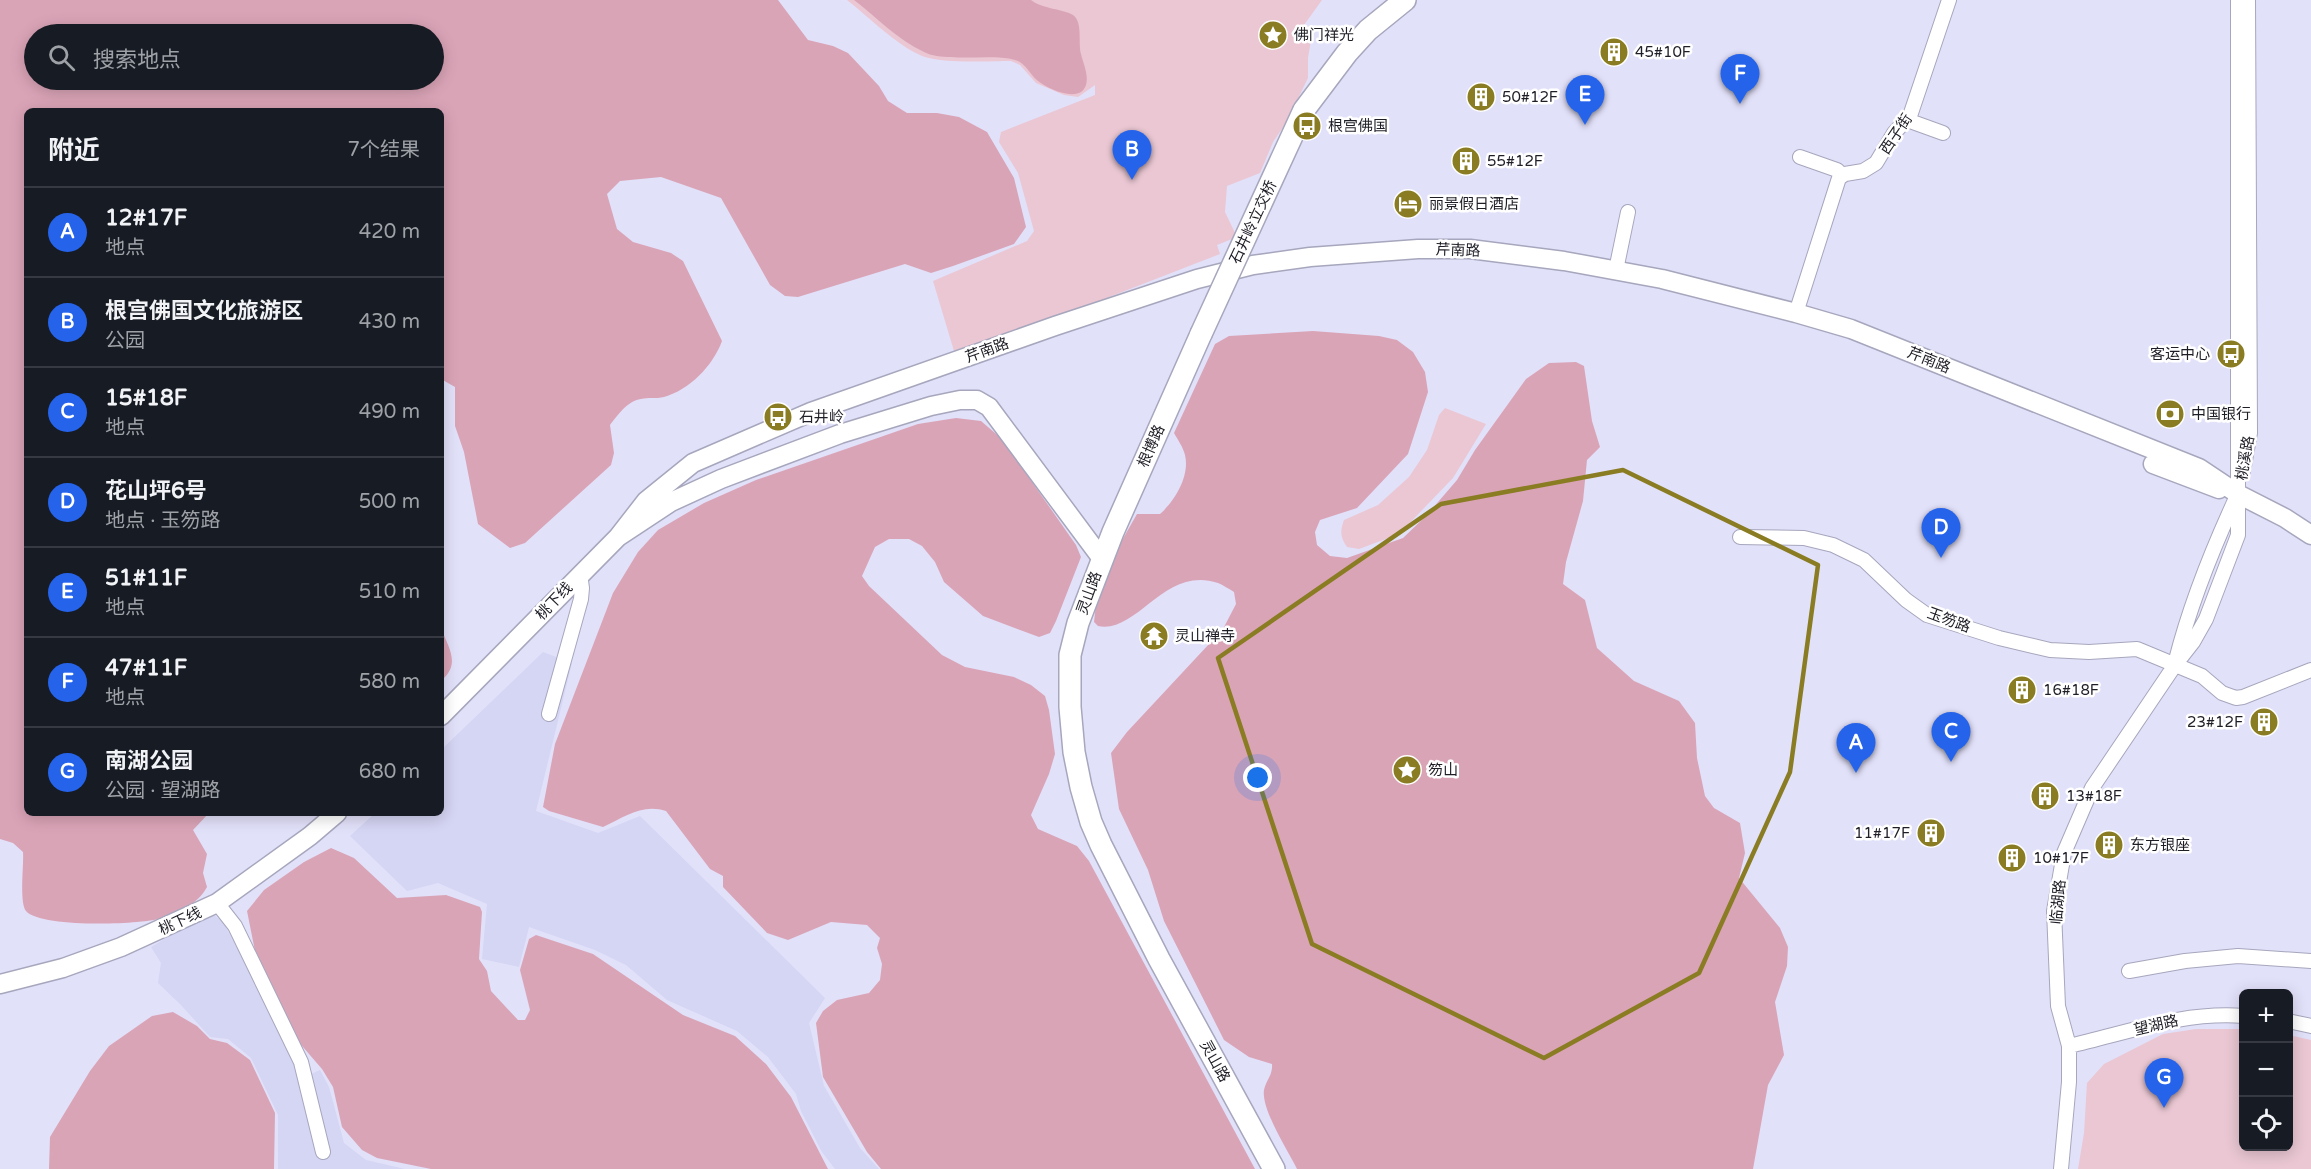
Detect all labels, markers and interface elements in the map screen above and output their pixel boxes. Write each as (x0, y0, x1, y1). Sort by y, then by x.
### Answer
place icon: 佛门祥光 (1257, 19, 1289, 51)
search box (24, 24, 444, 90)
place label: 佛门祥光 (1294, 26, 1354, 44)
building icon: 45#10F (1598, 36, 1630, 68)
icon: search (45, 41, 78, 74)
place label: 45#10F (1635, 43, 1691, 61)
text: 搜索地点 (93, 47, 181, 73)
pin: F (1720, 54, 1760, 104)
pin: E (1566, 76, 1604, 125)
building icon: 50#12F (1465, 81, 1497, 113)
place label: 50#12F (1502, 88, 1558, 106)
bus stop icon: 根宫佛国 (1291, 110, 1323, 142)
street label: 西子街 (1876, 110, 1916, 158)
place label: 根宫佛国 (1328, 117, 1388, 135)
pin: B (1112, 130, 1152, 180)
text: 附近 (48, 135, 100, 166)
text: 7个结果 (347, 138, 420, 162)
building icon: 55#12F (1450, 145, 1482, 177)
place label: 55#12F (1487, 152, 1543, 170)
street label: 石井岭立交桥 (1226, 177, 1280, 267)
hotel icon: 丽景假日酒店 (1392, 188, 1424, 220)
place label: 丽景假日酒店 (1429, 195, 1519, 213)
text: 12#17F (105, 205, 187, 231)
text: A (60, 220, 75, 244)
text: 420 m (359, 220, 420, 244)
text: 地点 (105, 236, 145, 260)
street label: 芹南路 (1435, 240, 1481, 260)
text: 根宫佛国文化旅游区 (105, 298, 303, 324)
text: B (61, 310, 74, 334)
text: 430 m (359, 310, 420, 334)
text: 公园 (105, 329, 145, 353)
street label: 芹南路 (963, 334, 1011, 366)
bus stop icon: 客运中心 (2215, 338, 2247, 370)
street label: 芹南路 (1905, 343, 1953, 377)
place label: 客运中心 (2150, 345, 2210, 363)
text: 15#18F (105, 385, 187, 411)
bank icon: 中国银行 (2154, 398, 2186, 430)
text: C (61, 400, 74, 424)
text: 490 m (359, 400, 420, 424)
bus stop icon: 石井岭 (762, 401, 794, 433)
place label: 中国银行 (2191, 405, 2251, 423)
place label: 石井岭 (799, 408, 844, 426)
text: 地点 (105, 416, 145, 440)
street label: 根博路 (1134, 422, 1168, 470)
street label: 桃溪路 (2232, 434, 2258, 482)
text: 花山坪6号 (105, 478, 207, 504)
text: D (60, 490, 75, 514)
text: 500 m (359, 490, 420, 514)
pin: D (1922, 508, 1960, 558)
text: 地点 · 玉笏路 (105, 509, 221, 533)
text: 51#11F (105, 565, 187, 591)
street label: 灵山路 (1073, 569, 1105, 617)
street label: 桃下线 (532, 579, 576, 623)
text: E (61, 580, 74, 604)
text: 510 m (359, 580, 420, 604)
text: 地点 (105, 596, 145, 620)
street label: 玉笏路 (1925, 604, 1973, 636)
temple icon: 灵山禅寺 (1138, 620, 1170, 652)
place label: 灵山禅寺 (1175, 627, 1235, 645)
text: 47#11F (105, 655, 187, 681)
text: F (61, 670, 74, 694)
text: 580 m (359, 670, 420, 694)
building icon: 16#18F (2006, 674, 2038, 706)
place label: 16#18F (2043, 681, 2099, 699)
text: 地点 (105, 686, 145, 710)
building icon: 23#12F (2248, 706, 2280, 738)
pin: C (1932, 712, 1970, 762)
place label: 23#12F (2187, 713, 2243, 731)
pin: A (1836, 724, 1876, 773)
text: 南湖公园 (105, 748, 193, 774)
place icon: 笏山 (1391, 754, 1423, 786)
text: G (60, 760, 75, 784)
text: 680 m (359, 760, 420, 784)
place label: 笏山 (1428, 761, 1458, 779)
your location (1243, 763, 1272, 792)
text: 公园 · 望湖路 (105, 779, 221, 803)
building icon: 13#18F (2029, 780, 2061, 812)
place label: 13#18F (2066, 787, 2122, 805)
building icon: 11#17F (1915, 817, 1947, 849)
place label: 11#17F (1854, 824, 1910, 842)
building icon: 东方银座 (2093, 829, 2125, 861)
place label: 东方银座 (2130, 836, 2190, 854)
building icon: 10#17F (1996, 842, 2028, 874)
place label: 10#17F (2033, 849, 2089, 867)
street label: 临湖路 (2047, 879, 2069, 925)
street label: 桃下线 (156, 903, 204, 939)
map controls (2239, 989, 2293, 1151)
button: + (2239, 989, 2293, 1043)
street label: 望湖路 (2132, 1011, 2180, 1039)
street label: 灵山路 (1196, 1037, 1234, 1085)
button: − (2239, 1043, 2293, 1097)
pin: G (2144, 1058, 2184, 1108)
button: locate (2239, 1097, 2293, 1151)

